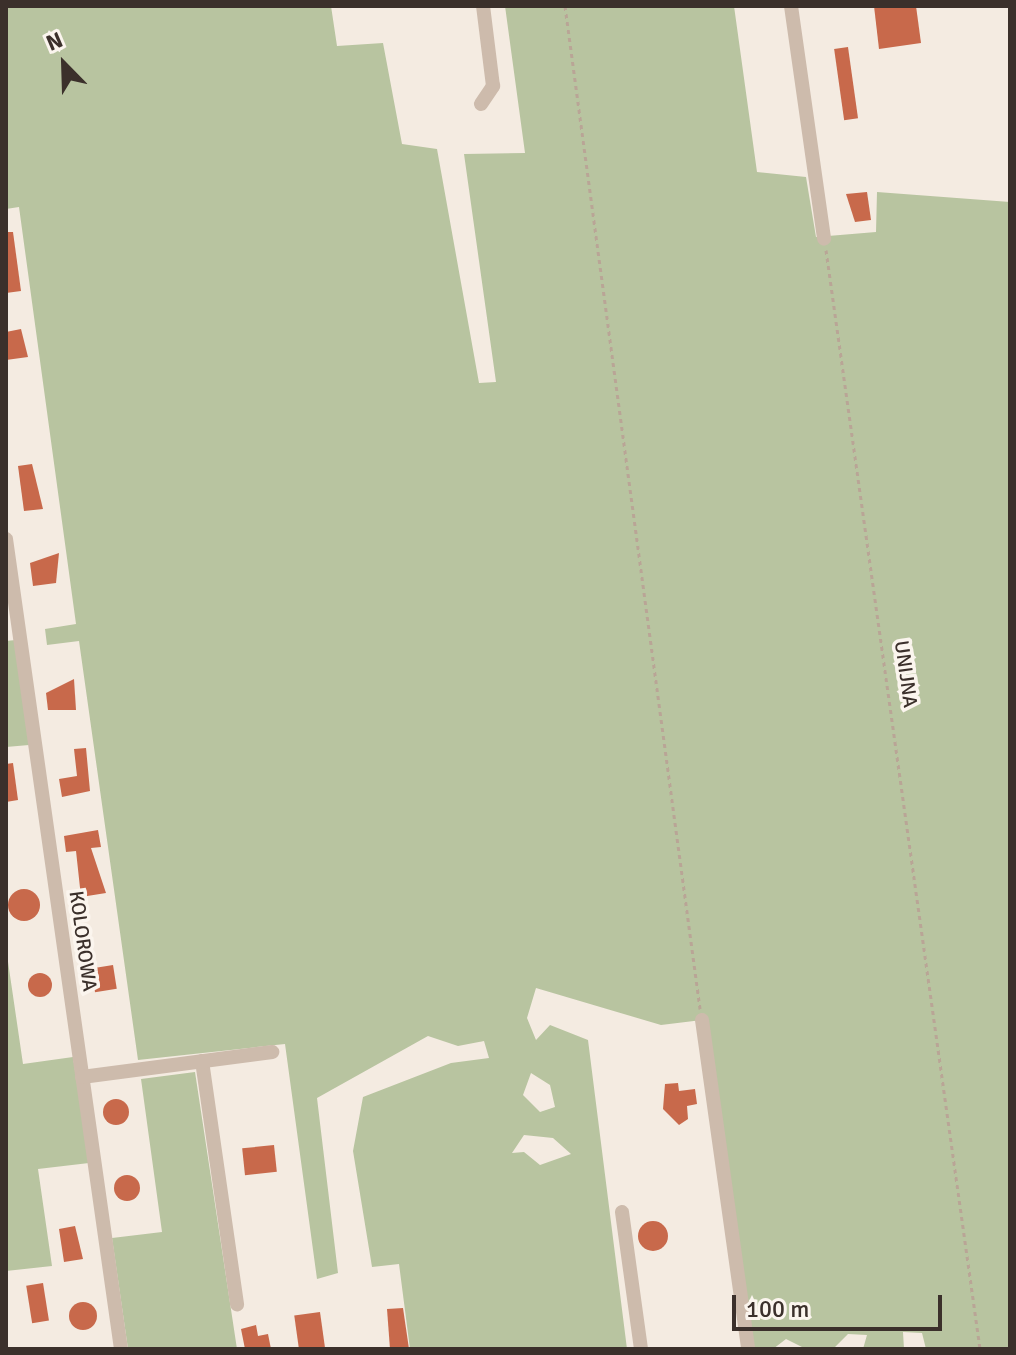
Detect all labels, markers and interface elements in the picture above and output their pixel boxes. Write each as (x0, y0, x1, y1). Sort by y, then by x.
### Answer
north arrow (24, 24, 104, 104)
text: N (42, 26, 67, 57)
street label: UNIJNA (889, 639, 923, 709)
street label: KOLOROWA (64, 889, 102, 993)
scale bar (736, 1279, 946, 1329)
text: 100 m (746, 1294, 809, 1324)

